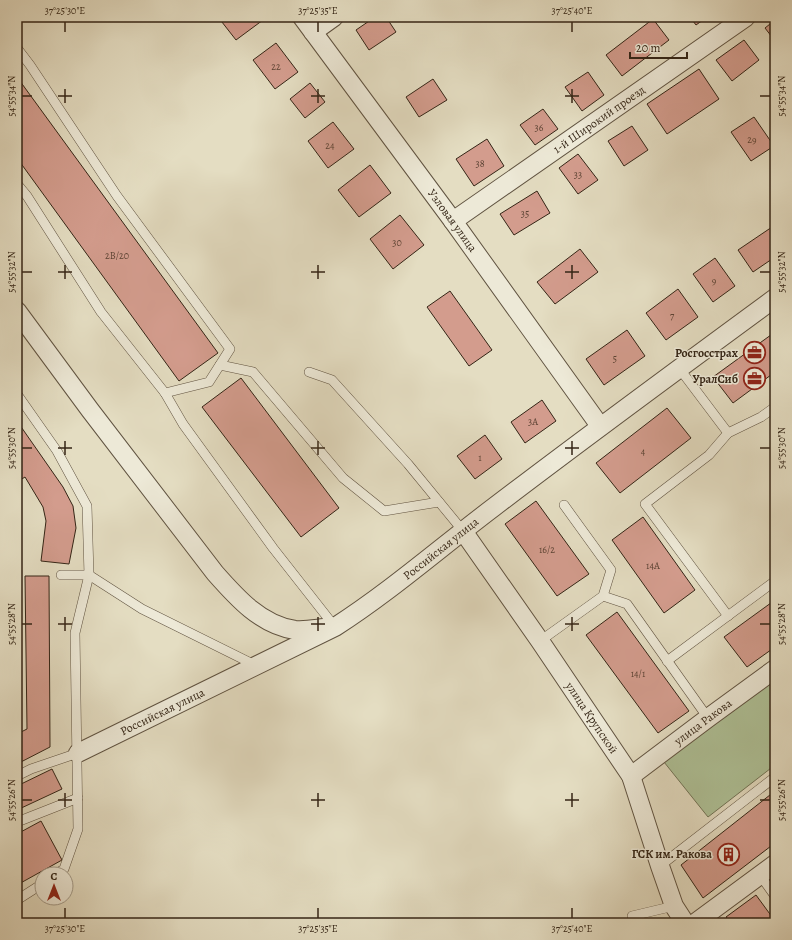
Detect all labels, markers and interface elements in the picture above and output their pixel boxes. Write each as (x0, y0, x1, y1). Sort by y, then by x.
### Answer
text: 37°25'30"E (45, 4, 85, 17)
text: 37°25'35"E (298, 4, 338, 17)
text: 37°25'40"E (552, 4, 593, 17)
scale bar (630, 34, 687, 60)
text: 20 m (636, 40, 660, 56)
house number: 22 (271, 60, 281, 73)
text: 54°55'34"N (5, 75, 18, 117)
text: 54°55'34"N (775, 75, 788, 117)
street label: 1-й Широкий проезд (550, 82, 648, 157)
house number: 36 (535, 121, 544, 134)
house number: 29 (747, 133, 757, 146)
house number: 24 (325, 139, 335, 152)
house number: 38 (475, 157, 485, 170)
house number: 33 (574, 168, 582, 181)
street label: Узловая улица (424, 186, 481, 256)
house number: 35 (521, 207, 529, 220)
house number: 30 (392, 236, 402, 249)
house number: 2В/20 (105, 249, 129, 262)
text: 54°55'32"N (5, 251, 18, 293)
text: 54°55'32"N (775, 251, 788, 293)
house number: 9 (712, 274, 717, 287)
house number: 7 (670, 309, 675, 322)
office icon: Росгосстрах (741, 340, 767, 366)
place label: Росгосстрах (675, 345, 739, 361)
house number: 5 (613, 352, 617, 365)
office icon: УралСиб (741, 366, 767, 392)
place label: УралСиб (693, 371, 738, 387)
house number: 3А (528, 415, 538, 428)
text: 54°55'30"N (5, 427, 18, 469)
text: 54°55'30"N (775, 427, 788, 469)
house number: 4 (641, 445, 646, 458)
house number: 1 (478, 451, 482, 464)
street label: Российская улица (400, 513, 482, 583)
house number: 16/2 (539, 543, 555, 556)
house number: 14А (646, 559, 660, 572)
text: 54°55'28"N (5, 603, 18, 645)
text: 54°55'28"N (775, 603, 788, 645)
house number: 14/1 (631, 667, 646, 680)
street label: улица Крупской (561, 678, 622, 757)
street label: Российская улица (118, 684, 208, 739)
street label: улица Ракова (670, 695, 735, 749)
text: 54°55'26"N (5, 779, 18, 821)
text: 54°55'26"N (775, 779, 788, 821)
building icon: ГСК им. Ракова (715, 841, 741, 867)
place label: ГСК им. Ракова (632, 846, 712, 862)
north arrow (34, 866, 74, 906)
text: С (51, 869, 58, 884)
text: 37°25'30"E (45, 922, 85, 935)
text: 37°25'35"E (298, 922, 338, 935)
text: 37°25'40"E (552, 922, 593, 935)

